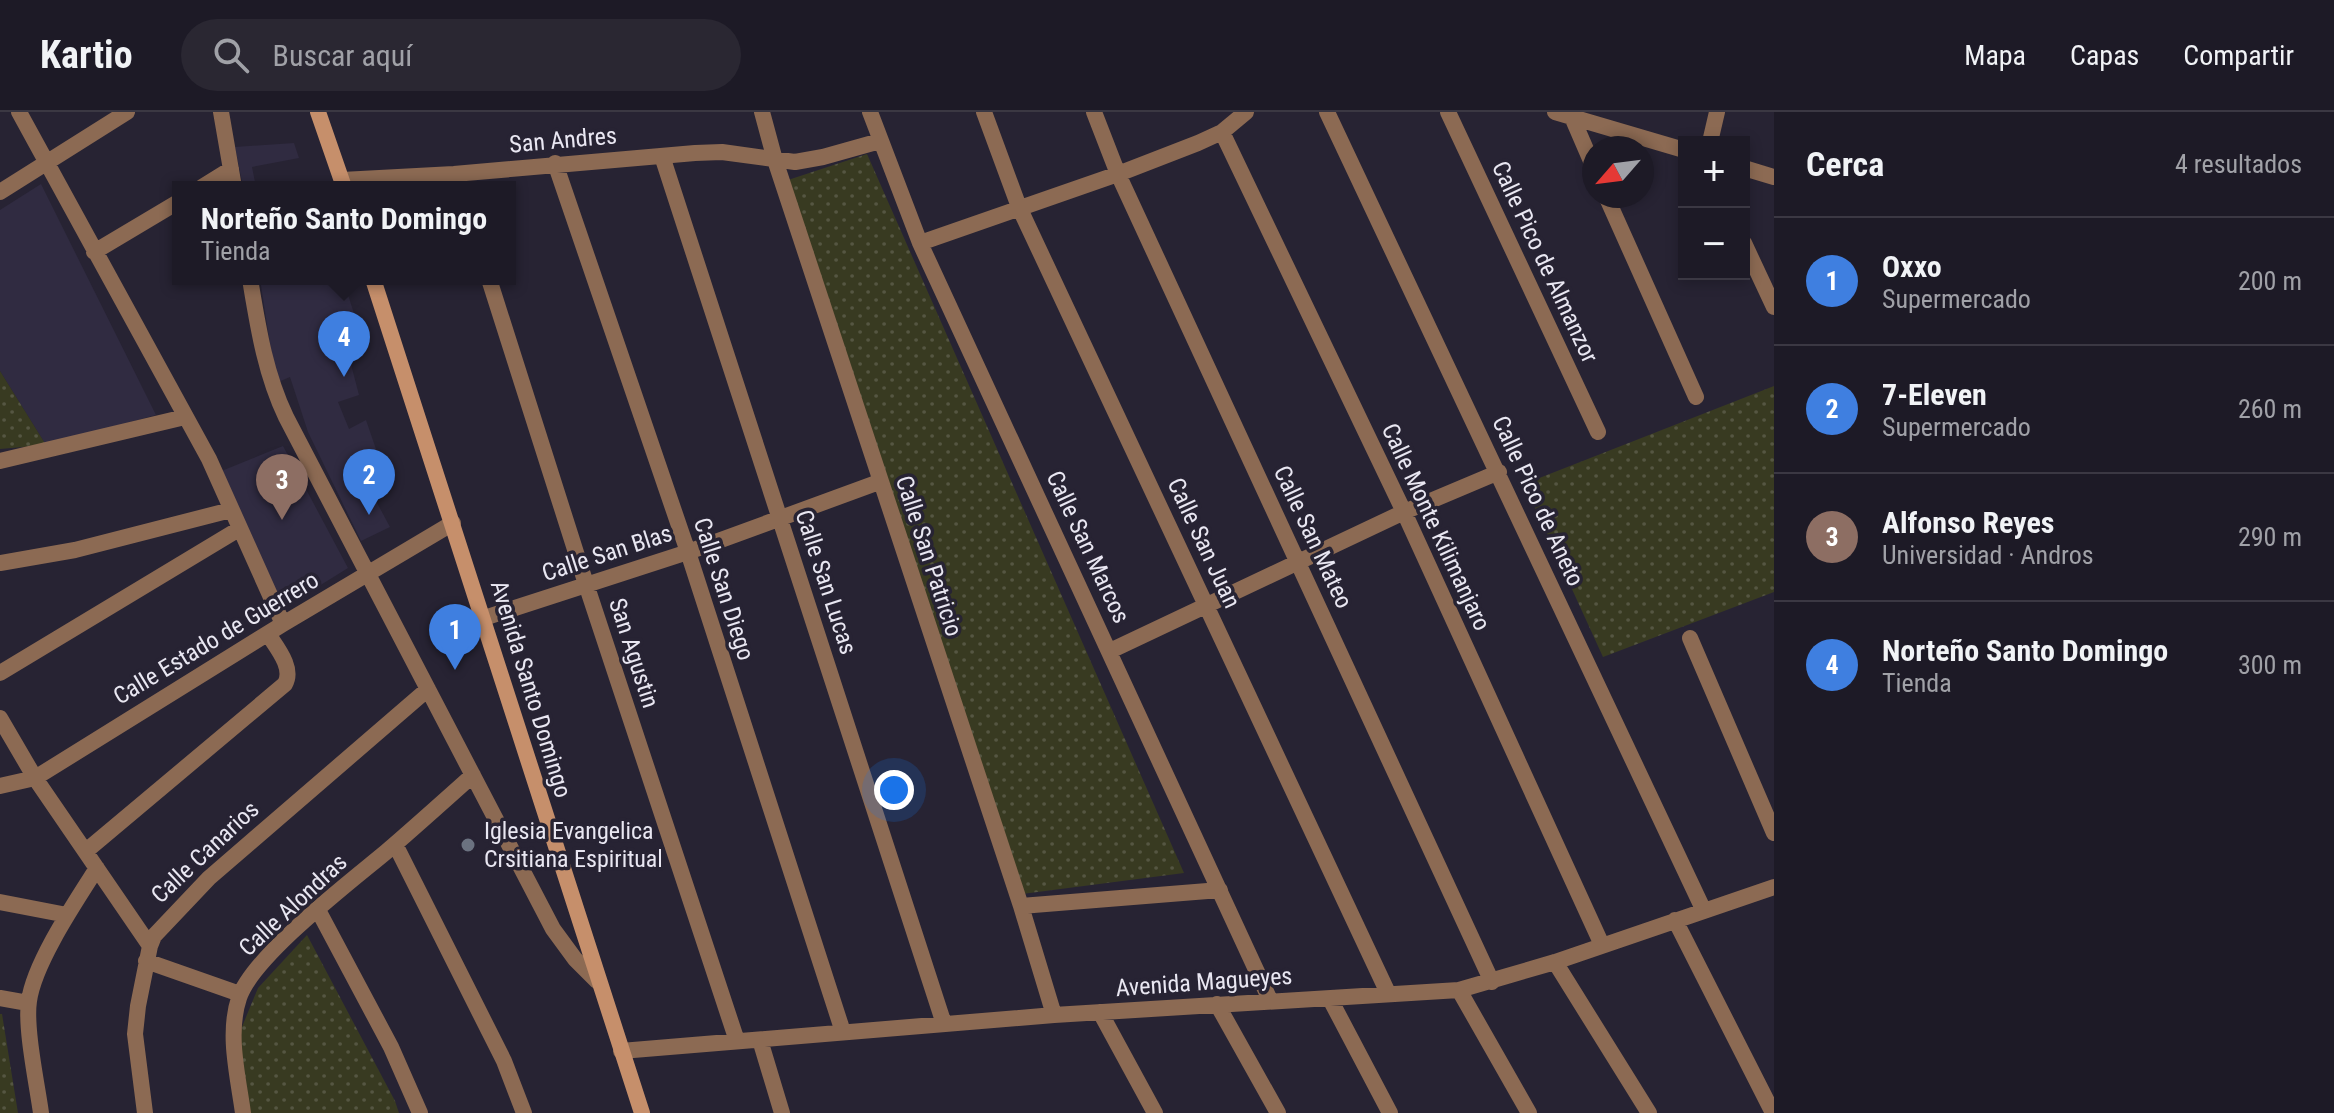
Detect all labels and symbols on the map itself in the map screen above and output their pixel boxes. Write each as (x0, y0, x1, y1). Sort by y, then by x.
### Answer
street label: San Andres (508, 121, 618, 159)
north arrow (1582, 136, 1654, 208)
street label: Calle Pico de Almanzor (1486, 157, 1604, 367)
pin: 4 (318, 311, 370, 377)
street label: Calle Pico de Aneto (1486, 411, 1590, 591)
street label: Calle Monte Kilimanjaro (1376, 419, 1496, 635)
pin: 2 (343, 449, 395, 515)
pin: 3 (256, 454, 308, 520)
street label: Calle San Mateo (1268, 461, 1358, 613)
street label: Calle San Marcos (1040, 466, 1136, 628)
street label: Calle San Patricio (890, 472, 968, 640)
street label: Calle San Juan (1162, 474, 1246, 612)
street label: Calle San Lucas (790, 506, 862, 658)
street label: Calle San Diego (688, 514, 760, 664)
street label: Calle San Blas (538, 519, 676, 587)
street label: Calle Estado de Guerrero (108, 566, 324, 710)
street label: Avenida Santo Domingo (485, 577, 577, 801)
street label: San Agustin (603, 595, 665, 711)
pin: 1 (429, 604, 481, 670)
your location (874, 770, 914, 810)
street label: Calle Canarios (145, 795, 265, 909)
place label: Iglesia Evangelica Crsitiana Espiritual (484, 817, 663, 873)
marker: Iglesia Evangelica Crsitiana Espiritual (459, 836, 477, 854)
street label: Calle Alondras (233, 848, 353, 962)
street label: Avenida Magueyes (1115, 962, 1293, 1002)

